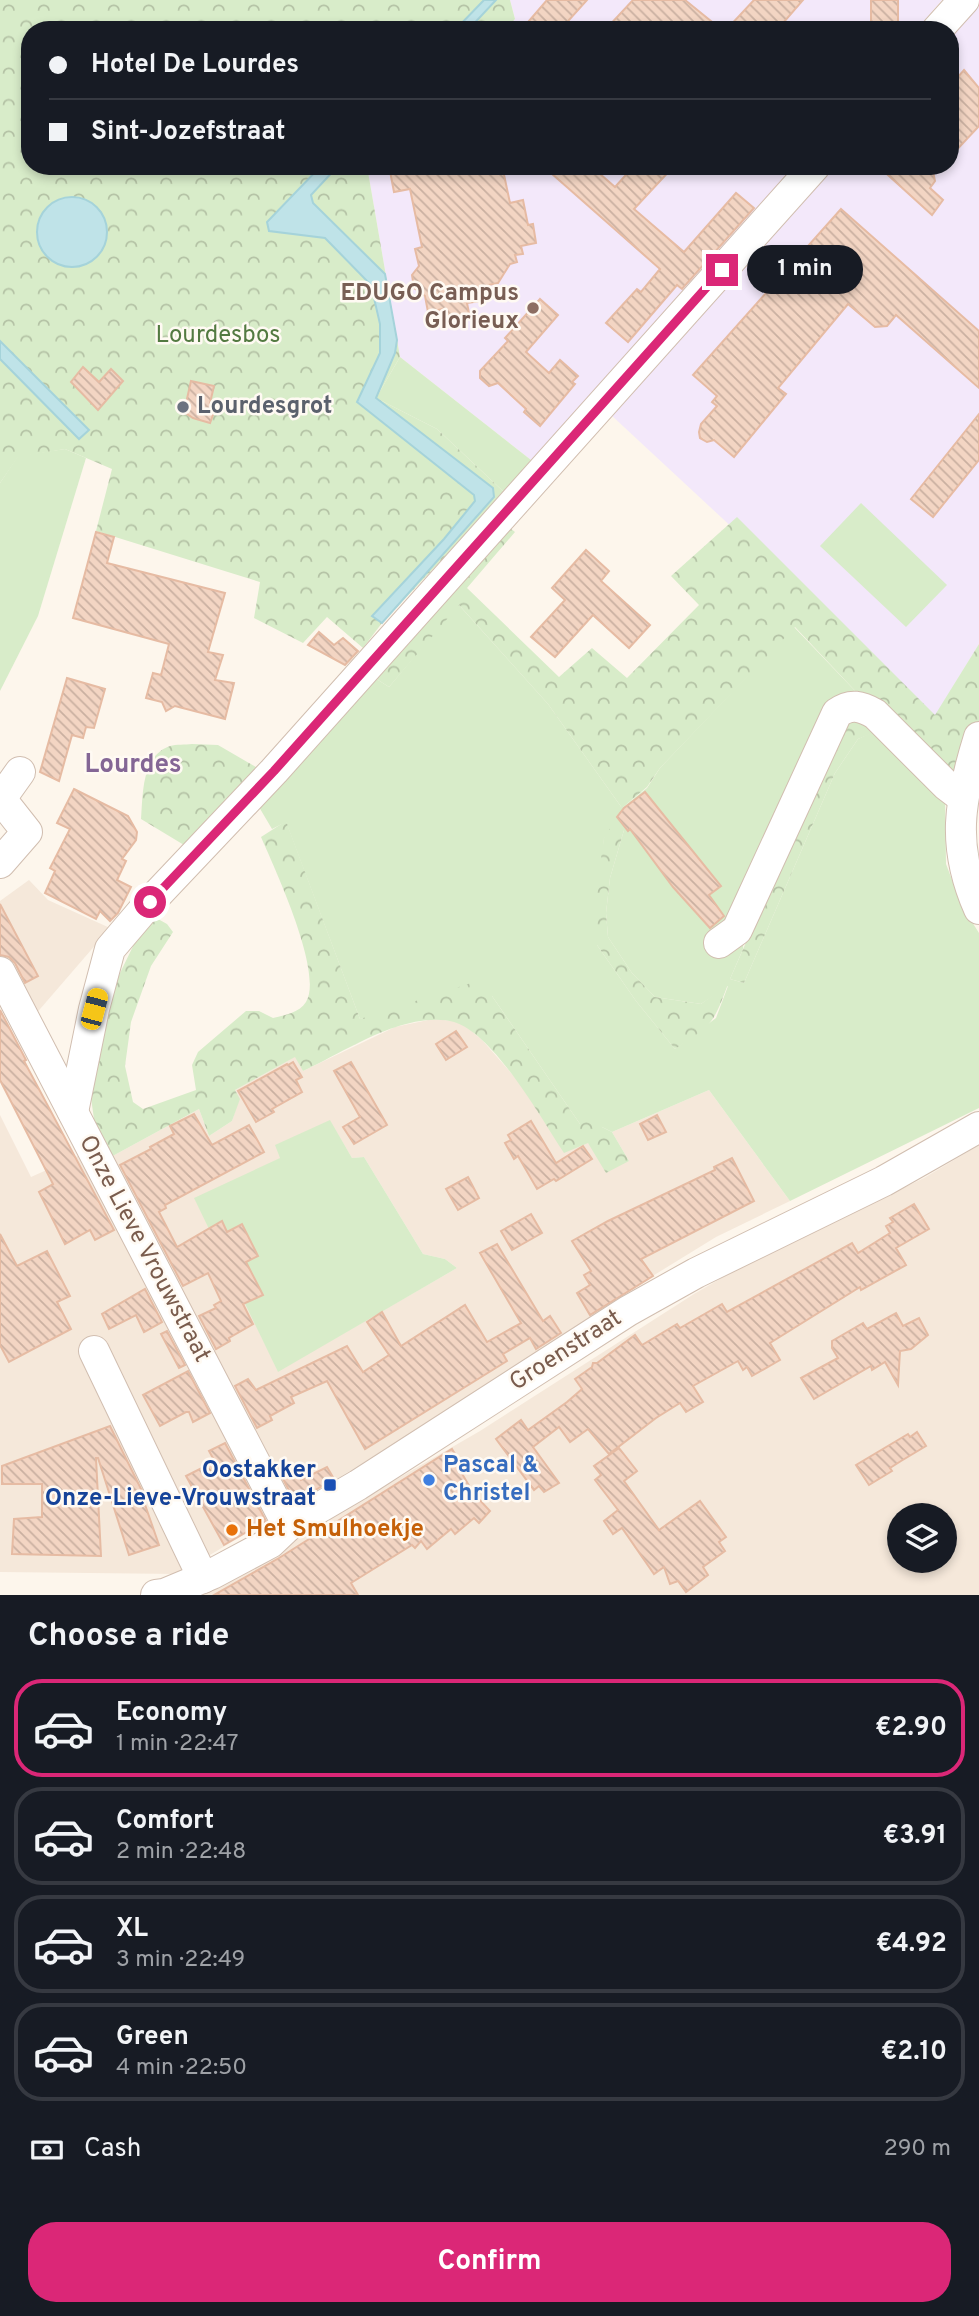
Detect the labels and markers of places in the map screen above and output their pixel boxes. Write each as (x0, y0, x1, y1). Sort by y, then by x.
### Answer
place label: EDUGO Campus Glorieux (340, 279, 519, 337)
marker: EDUGO Campus Glorieux (525, 300, 541, 316)
place label: Lourdesgrot (197, 392, 332, 422)
marker: Lourdesgrot (175, 399, 191, 415)
place label: Pascal & Christel (443, 1451, 539, 1509)
place label: Oostakker Onze-Lieve-Vrouwstraat (45, 1456, 316, 1514)
marker: Pascal & Christel (421, 1472, 437, 1488)
marker: Oostakker Onze-Lieve-Vrouwstraat (322, 1477, 338, 1493)
place label: Het Smulhoekje (246, 1515, 424, 1545)
marker: Het Smulhoekje (224, 1522, 240, 1538)

